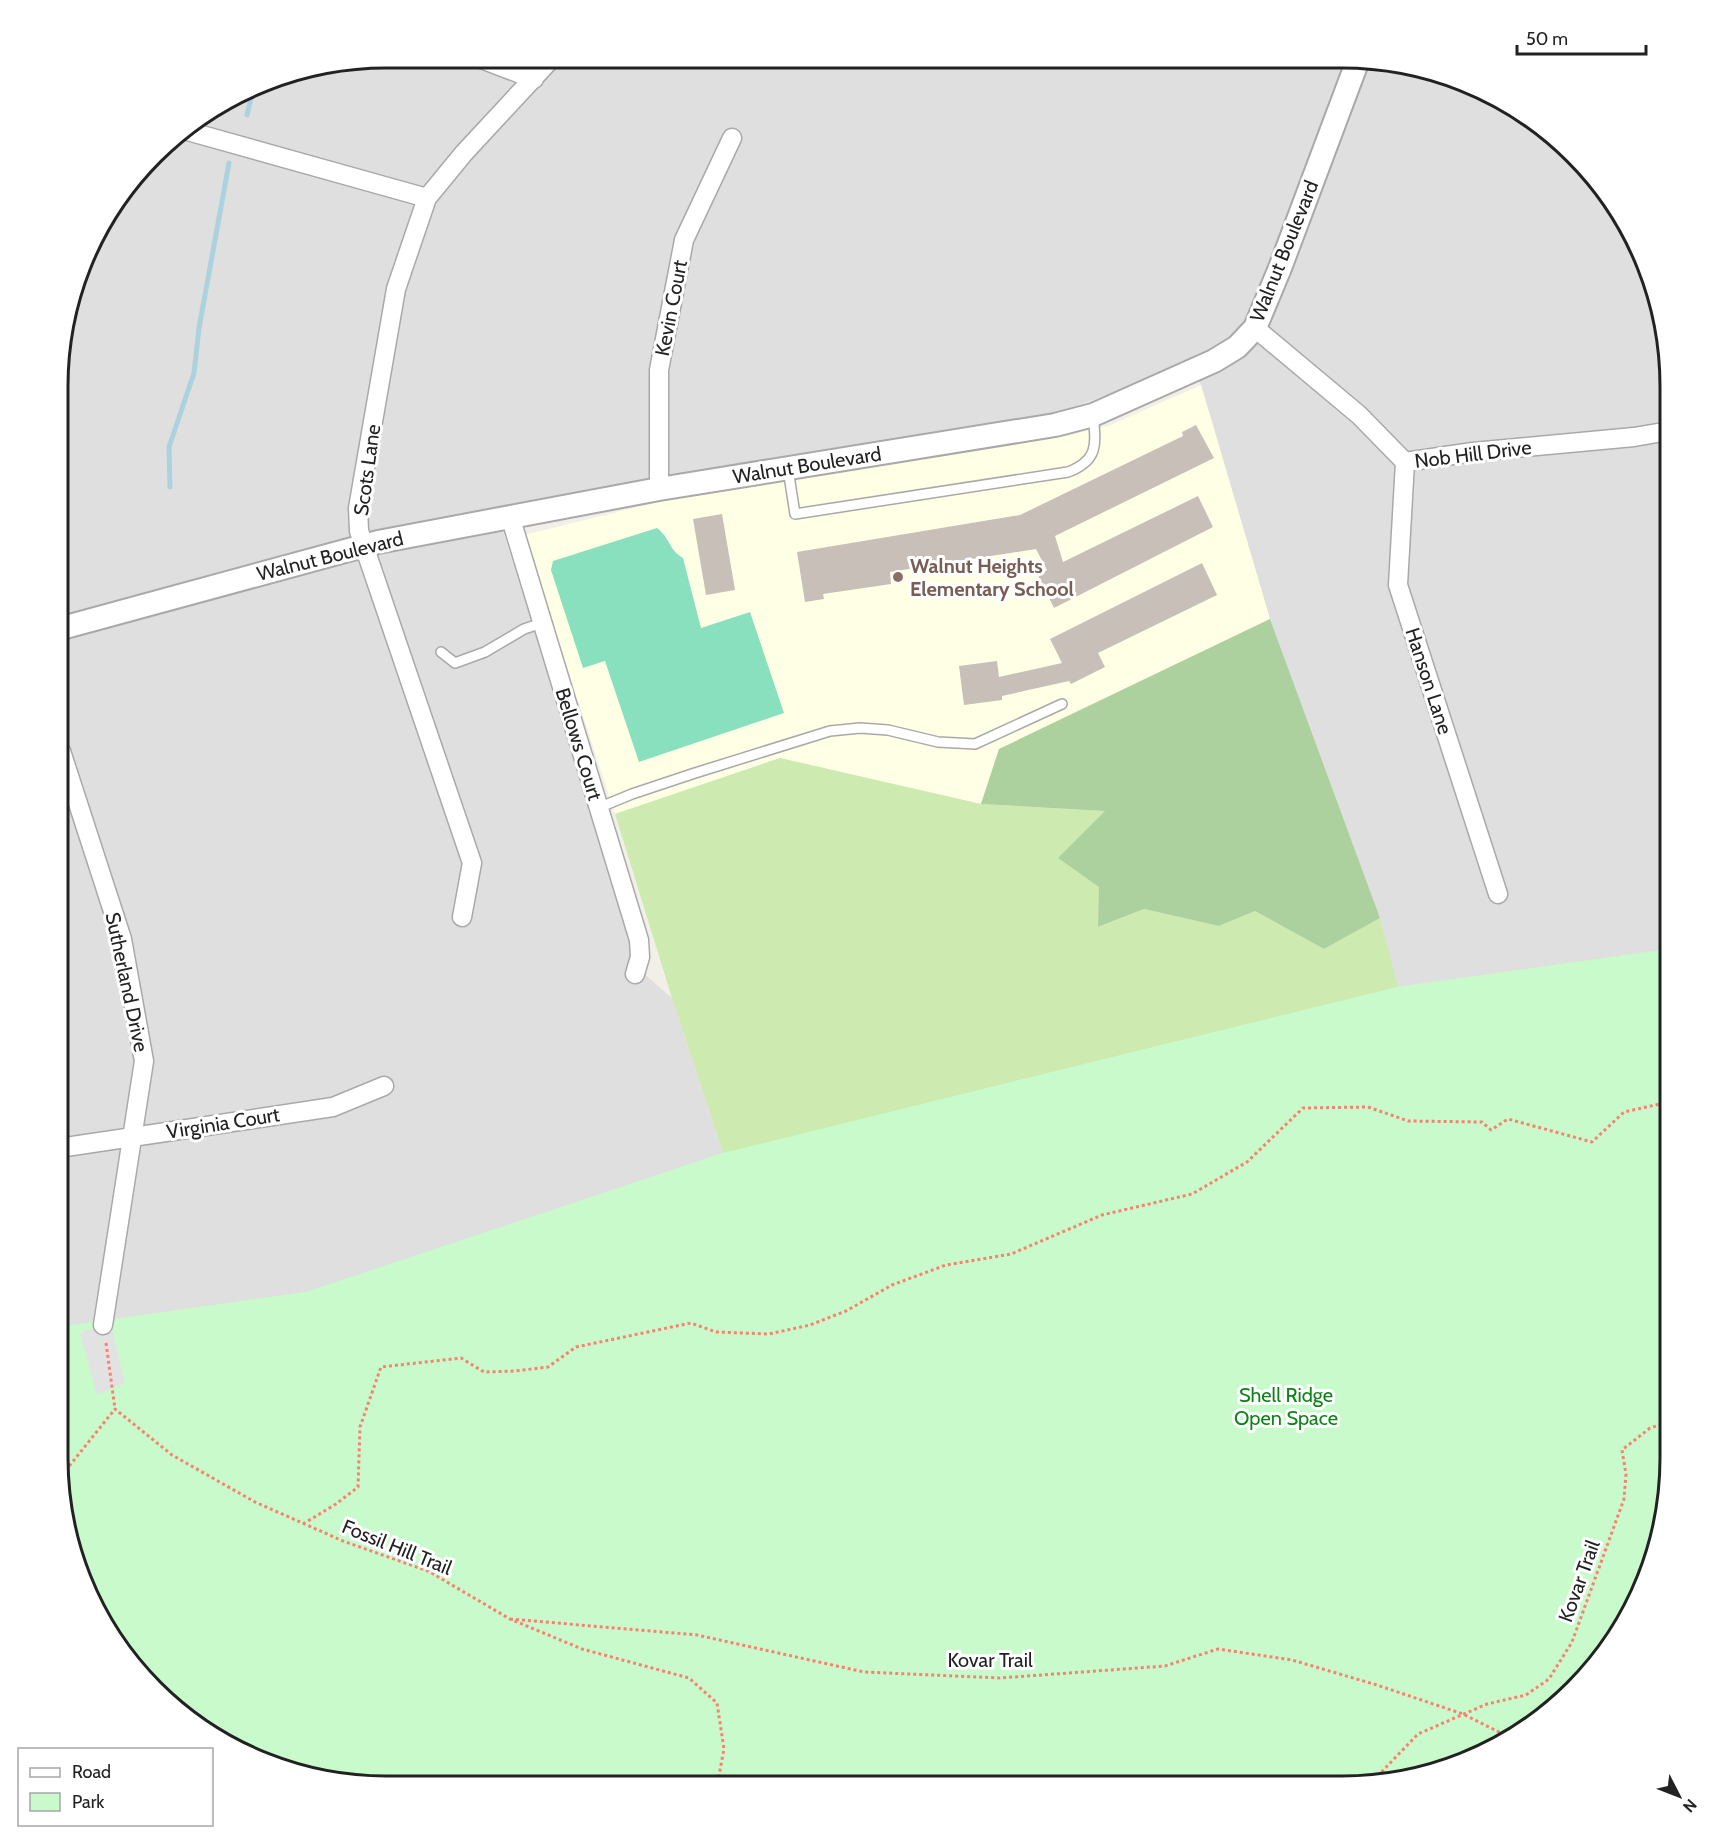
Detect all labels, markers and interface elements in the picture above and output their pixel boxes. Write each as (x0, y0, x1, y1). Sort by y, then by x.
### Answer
scale bar (1517, 18, 1646, 56)
text: 50 m (1526, 28, 1568, 50)
street label: Walnut Boulevard (1245, 177, 1323, 325)
street label: Kevin Court (650, 258, 692, 358)
street label: Scots Lane (349, 423, 385, 517)
street label: Nob Hill Drive (1413, 435, 1533, 473)
street label: Walnut Boulevard (731, 441, 883, 489)
street label: Walnut Boulevard (254, 526, 406, 586)
place label: Walnut Heights Elementary School (910, 554, 1074, 601)
marker: Walnut Heights Elementary School (891, 570, 905, 584)
street label: Hanson Lane (1400, 625, 1458, 737)
street label: Bellows Court (551, 685, 608, 803)
street label: Sutherland Drive (100, 910, 154, 1054)
street label: Virginia Court (165, 1102, 282, 1144)
park label: Shell Ridge Open Space (1234, 1383, 1338, 1430)
street label: Fossil Hill Trail (339, 1514, 456, 1580)
street label: Kovar Trail (1553, 1537, 1605, 1625)
street label: Kovar Trail (947, 1648, 1033, 1672)
legend (18, 1748, 213, 1826)
text: Road (72, 1761, 111, 1783)
north arrow (1649, 1766, 1709, 1826)
text: Park (72, 1791, 105, 1813)
text: N (1679, 1795, 1701, 1816)

